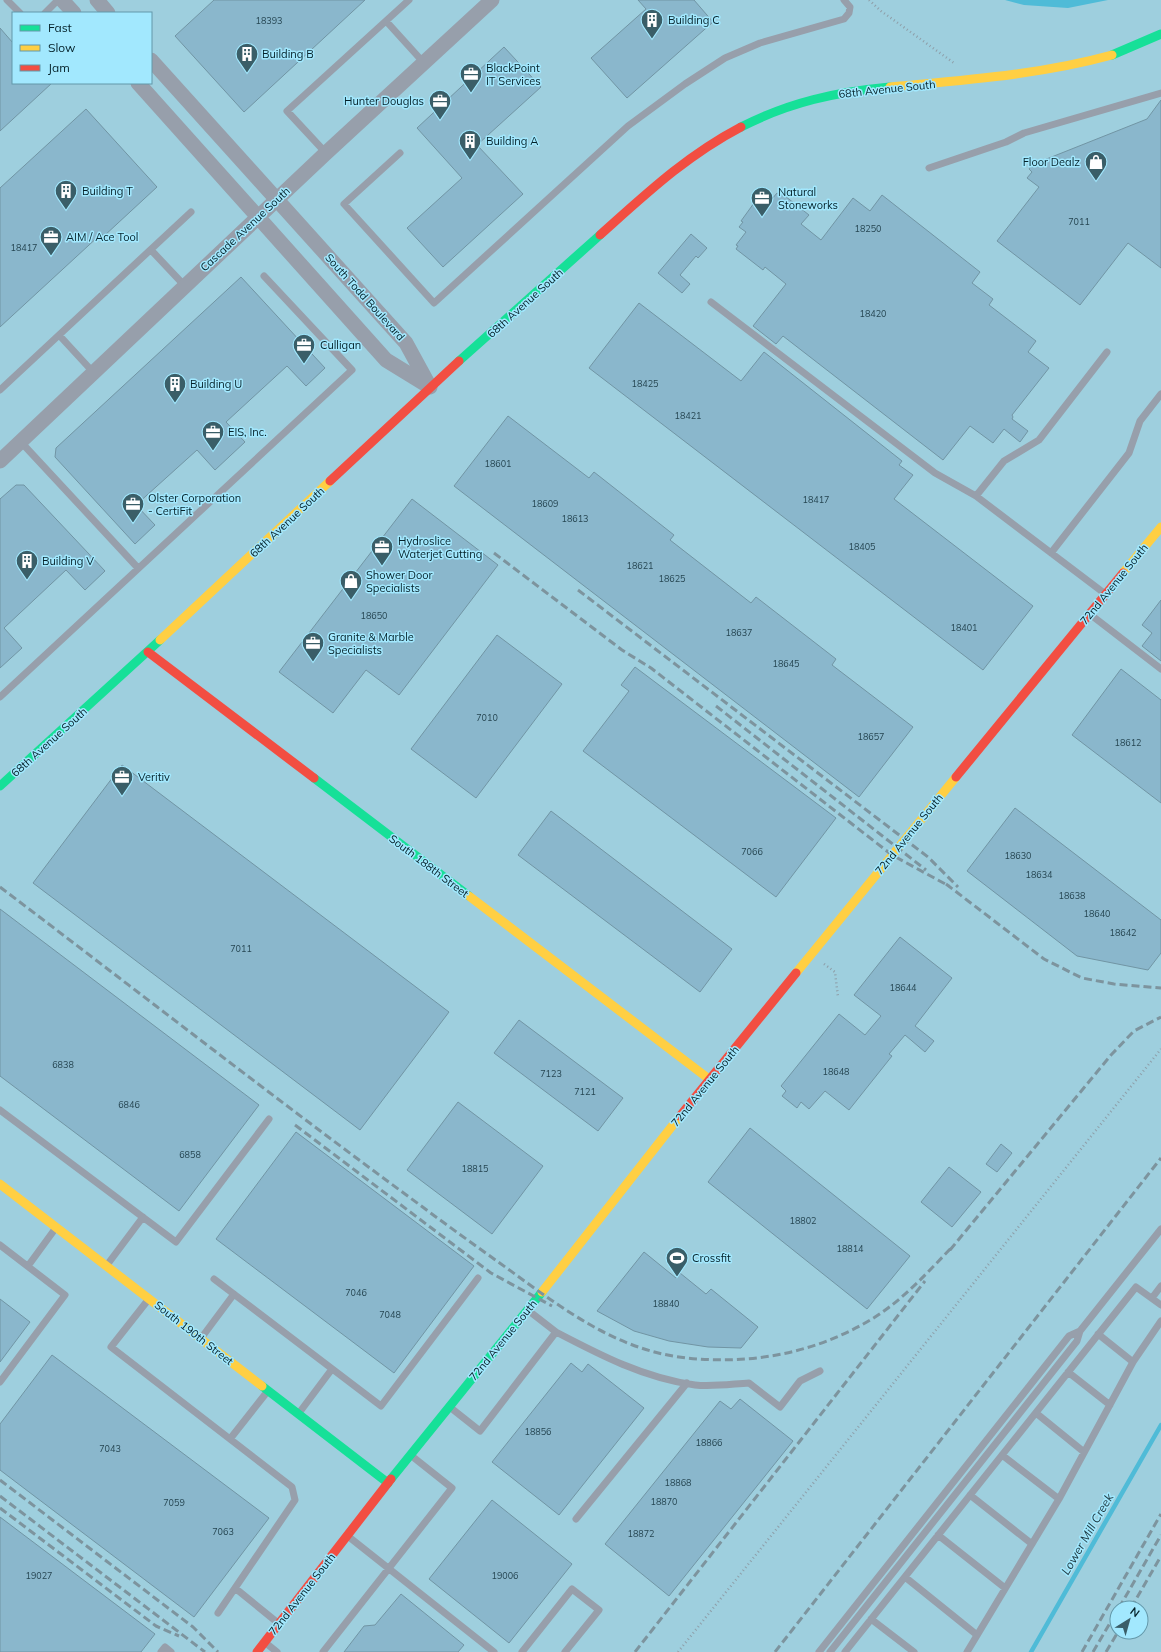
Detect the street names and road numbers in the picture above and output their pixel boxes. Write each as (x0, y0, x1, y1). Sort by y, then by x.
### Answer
street label: 68th Avenue South (838, 77, 936, 101)
street label: Cascade Avenue South (197, 184, 293, 274)
street label: South Todd Boulevard (322, 251, 408, 343)
street label: 68th Avenue South (484, 265, 566, 341)
street label: 68th Avenue South (247, 484, 327, 560)
street label: 72nd Avenue South (1077, 541, 1151, 627)
street label: 68th Avenue South (8, 704, 90, 780)
street label: 72nd Avenue South (872, 791, 946, 877)
street label: South 188th Street (386, 832, 472, 901)
street label: 72nd Avenue South (668, 1043, 742, 1129)
street label: 72nd Avenue South (466, 1297, 540, 1383)
street label: South 190th Street (152, 1298, 236, 1368)
street label: 72nd Avenue South (266, 1550, 338, 1638)

